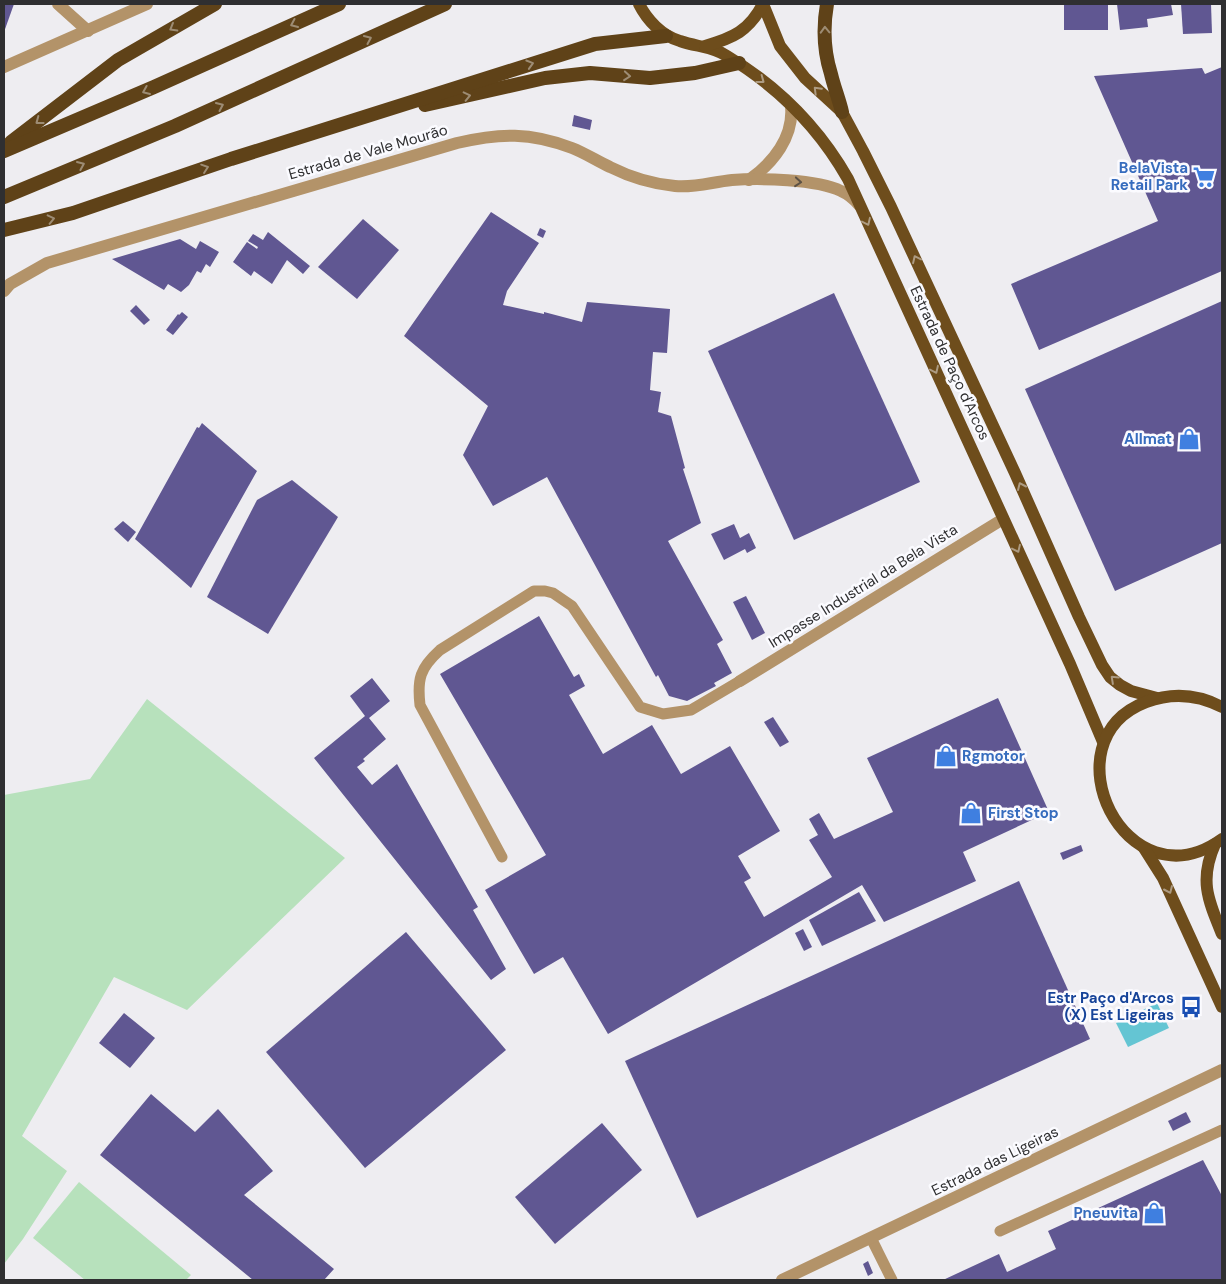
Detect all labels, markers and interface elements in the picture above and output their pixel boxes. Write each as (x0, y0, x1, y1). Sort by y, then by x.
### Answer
one-way arrow (290, 17, 299, 28)
one-way arrow (169, 22, 178, 32)
one-way arrow (820, 26, 830, 34)
one-way arrow (363, 34, 372, 45)
one-way arrow (526, 59, 534, 69)
one-way arrow (623, 70, 631, 81)
one-way arrow (755, 74, 765, 83)
one-way arrow (142, 84, 151, 95)
one-way arrow (814, 87, 823, 96)
one-way arrow (462, 91, 471, 102)
one-way arrow (215, 101, 224, 112)
one-way arrow (36, 115, 45, 123)
street label: Estrada de Vale Mourão (286, 120, 450, 184)
place label: BelaVista Retail Park (1111, 158, 1188, 195)
one-way arrow (76, 161, 85, 171)
one-way arrow (201, 164, 209, 174)
supermarket icon: BelaVista Retail Park (1191, 164, 1217, 190)
one-way arrow (794, 177, 802, 188)
one-way arrow (47, 214, 56, 225)
one-way arrow (861, 217, 872, 226)
one-way arrow (911, 255, 922, 264)
street label: Estrada de Paço d'Arcos (905, 283, 995, 443)
one-way arrow (928, 365, 939, 374)
shop icon: Allmat (1176, 426, 1202, 452)
place label: Allmat (1124, 429, 1172, 449)
one-way arrow (1017, 482, 1028, 491)
street label: Impasse Industrial da Bela Vista (765, 519, 961, 653)
one-way arrow (1011, 544, 1021, 553)
one-way arrow (1110, 676, 1119, 685)
shop icon: Rgmotor (933, 743, 959, 769)
place label: Rgmotor (962, 746, 1025, 766)
shop icon: First Stop (958, 800, 984, 826)
place label: First Stop (988, 803, 1059, 823)
one-way arrow (1162, 885, 1173, 894)
place label: Estr Paço d'Arcos (X) Est Ligeiras (1047, 988, 1174, 1025)
bus stop icon: Estr Paço d'Arcos (X) Est Ligeiras (1178, 994, 1204, 1020)
street label: Estrada das Ligeiras (928, 1122, 1062, 1200)
shop icon: Pneuvita (1141, 1200, 1167, 1226)
place label: Pneuvita (1073, 1203, 1138, 1223)

